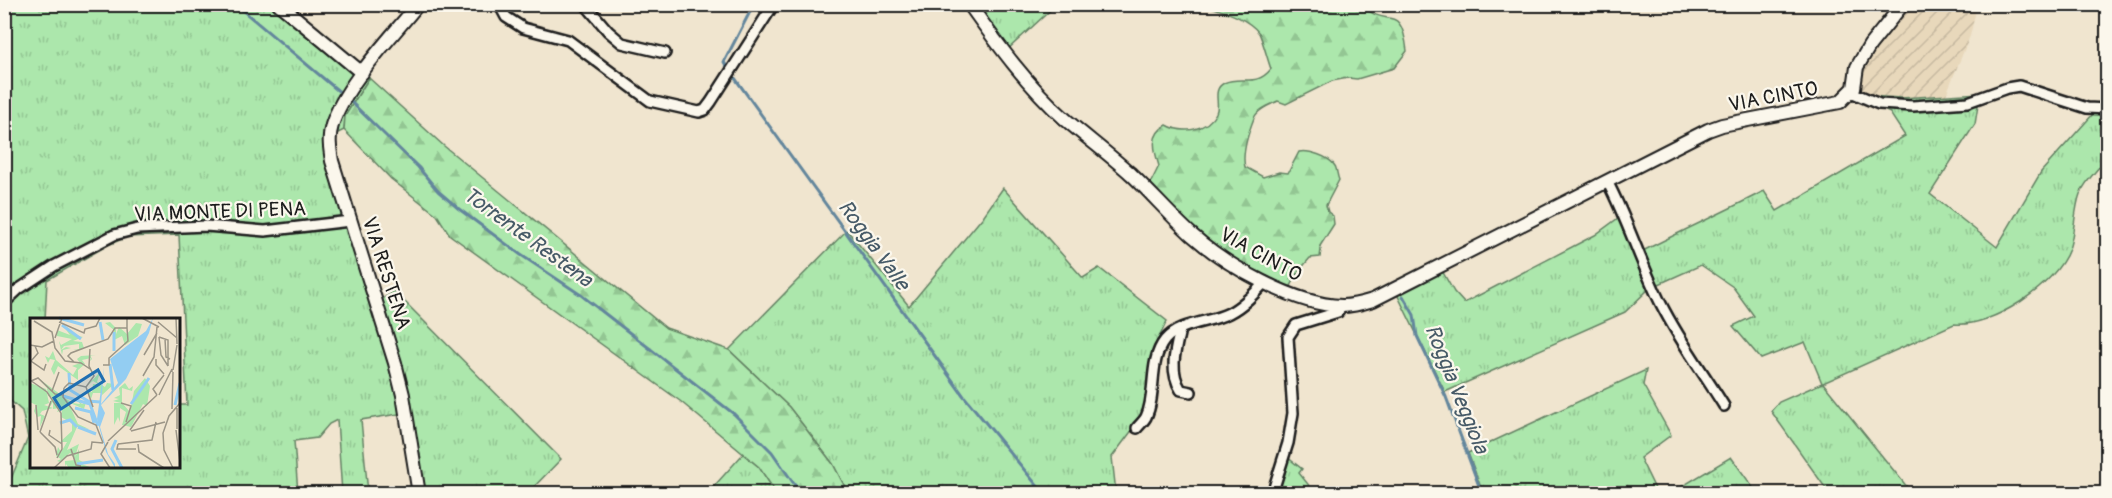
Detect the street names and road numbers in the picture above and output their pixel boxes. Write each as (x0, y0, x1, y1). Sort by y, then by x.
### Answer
street label: VIA CINTO (1726, 76, 1820, 117)
street label: VIA MONTE DI PENA (134, 196, 307, 227)
street label: VIA RESTENA (357, 214, 416, 333)
street label: VIA CINTO (1215, 222, 1306, 287)

